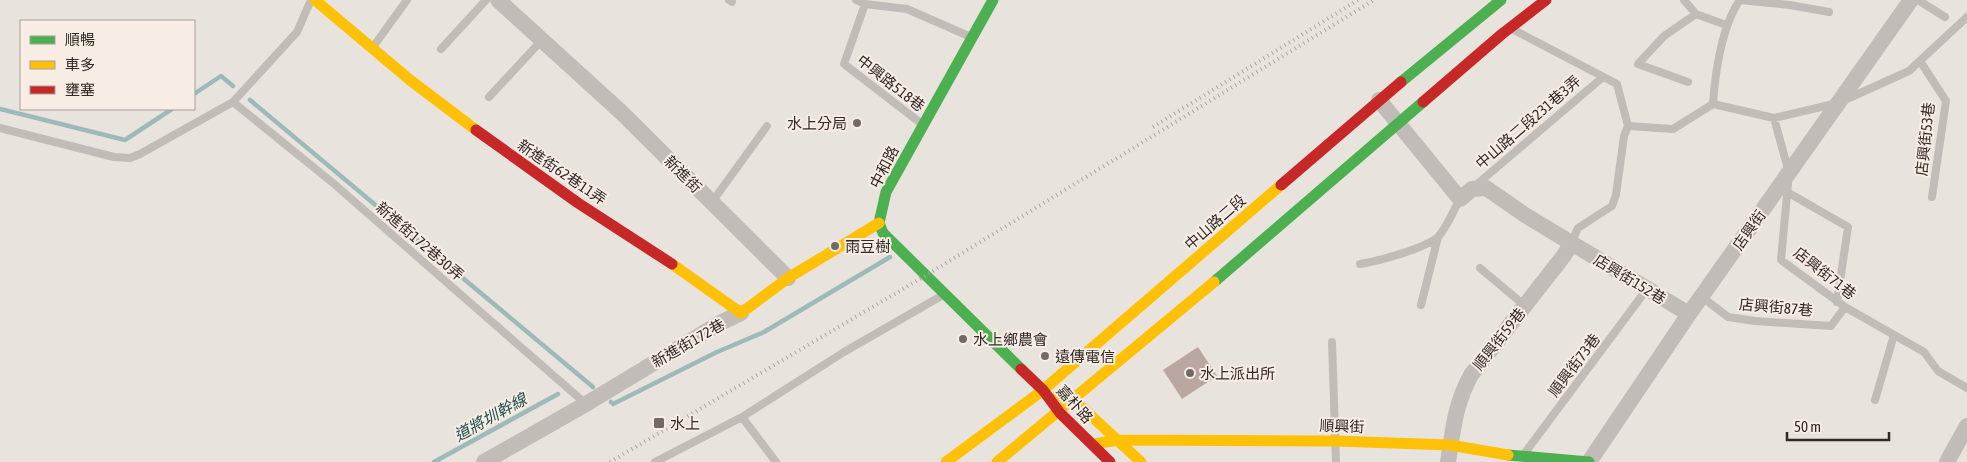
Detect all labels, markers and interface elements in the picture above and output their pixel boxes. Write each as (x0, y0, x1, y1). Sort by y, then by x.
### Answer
legend (20, 20, 195, 110)
text: 順暢 (65, 31, 95, 48)
street label: 中興路518巷 (854, 51, 928, 115)
text: 車多 (65, 56, 95, 73)
street label: 中山路二段231巷3弄 (1472, 72, 1584, 172)
text: 壅塞 (65, 81, 95, 98)
street label: 店興街53巷 (1913, 101, 1937, 177)
place label: 水上分局 (787, 115, 847, 132)
marker: 水上分局 (851, 117, 863, 129)
street label: 新進街62巷11弄 (514, 136, 610, 208)
street label: 中和路 (866, 143, 902, 191)
street label: 新進街 (661, 152, 705, 196)
street label: 中山路二段 (1181, 191, 1249, 253)
street label: 新進街172巷30弄 (373, 198, 467, 284)
street label: 店興街 (1729, 207, 1769, 253)
place label: 雨豆樹 (845, 238, 890, 255)
marker: 雨豆樹 (829, 240, 841, 252)
street label: 店興街71巷 (1791, 243, 1859, 303)
street label: 店興街152巷 (1591, 251, 1669, 307)
street label: 店興街87巷 (1738, 295, 1814, 319)
street label: 順興街59巷 (1469, 305, 1529, 373)
street label: 新進街172巷 (649, 315, 727, 371)
street label: 順興街73巷 (1545, 330, 1603, 400)
place label: 水上鄉農會 (973, 331, 1048, 348)
marker: 水上鄉農會 (957, 333, 969, 345)
place label: 遠傳電信 (1055, 348, 1115, 365)
marker: 遠傳電信 (1039, 350, 1051, 362)
place label: 水上派出所 (1200, 365, 1275, 382)
marker: 水上派出所 (1184, 367, 1196, 379)
street label: 嘉朴路 (1054, 382, 1096, 426)
water label: 道將圳幹線 (451, 389, 531, 444)
scale bar (1787, 410, 1890, 442)
place label: 水上 (670, 415, 700, 432)
marker: 水上 (652, 416, 666, 430)
street label: 順興街 (1319, 417, 1365, 435)
text: 50 m (1794, 418, 1821, 435)

